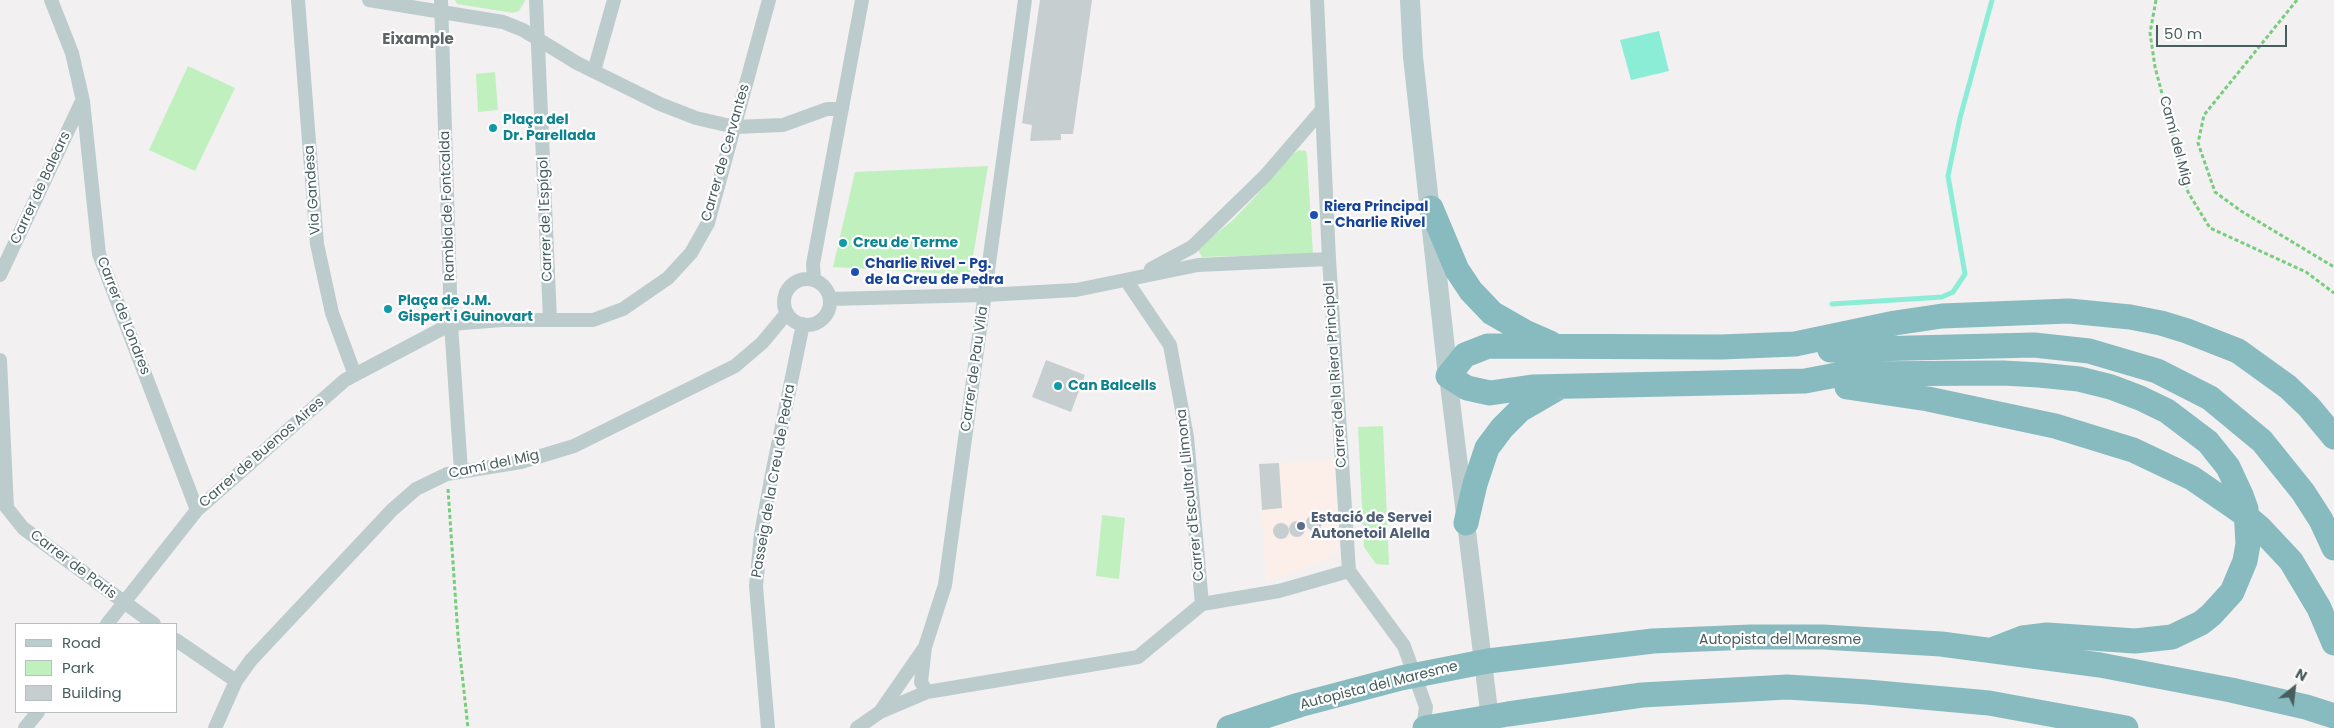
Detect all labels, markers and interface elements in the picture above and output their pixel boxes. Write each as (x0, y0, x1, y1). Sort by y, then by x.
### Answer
scale bar (2159, 15, 2290, 47)
text: 50 m (2164, 23, 2202, 44)
district label: Eixample (382, 31, 454, 49)
street label: Carrer de Cervantes (698, 82, 754, 224)
street label: Camí del Mig (2155, 94, 2195, 188)
place label: Plaça del Dr. Parellada (503, 112, 596, 144)
marker: Plaça del Dr. Parellada (487, 122, 499, 134)
street label: Carrer de Balears (8, 129, 74, 247)
street label: Rambla de Fontcalda (437, 130, 459, 282)
street label: Via Gandesa (301, 144, 325, 236)
street label: Carrer de l'Espígol (535, 156, 557, 282)
place label: Riera Principal - Charlie Rivel (1324, 199, 1428, 232)
marker: Riera Principal - Charlie Rivel (1308, 209, 1320, 221)
place label: Creu de Terme (853, 235, 958, 251)
marker: Creu de Terme (837, 237, 849, 249)
street label: Carrer de Londres (93, 255, 153, 377)
place label: Charlie Rivel - Pg. de la Creu de Pedra (865, 256, 1004, 288)
marker: Charlie Rivel - Pg. de la Creu de Pedra (849, 266, 861, 278)
street label: Carrer de la Riera Principal (1321, 282, 1351, 468)
place label: Plaça de J.M. Gispert i Guinovart (398, 293, 533, 326)
marker: Plaça de J.M. Gispert i Guinovart (382, 303, 394, 315)
street label: Carrer de Pau Vila (958, 305, 992, 433)
place label: Can Balcells (1068, 378, 1157, 394)
marker: Can Balcells (1052, 380, 1064, 392)
street label: Passeig de la Creu de Pedra (749, 383, 799, 579)
street label: Carrer de Buenos Aires (196, 394, 328, 512)
street label: Carrer d'Escultor Llimona (1174, 408, 1208, 582)
street label: Camí del Mig (447, 447, 541, 483)
place label: Estació de Servei Autonetoil Alella (1311, 510, 1432, 542)
marker: Estació de Servei Autonetoil Alella (1295, 520, 1307, 532)
street label: Carrer de Paris (27, 527, 119, 603)
legend (15, 623, 178, 713)
text: Road (62, 632, 101, 653)
street label: Autopista del Maresme (1699, 632, 1861, 648)
text: Park (62, 657, 94, 678)
street label: Autopista del Maresme (1298, 658, 1460, 714)
north arrow (2269, 663, 2319, 713)
text: N (2292, 664, 2311, 686)
text: Building (62, 682, 122, 703)

